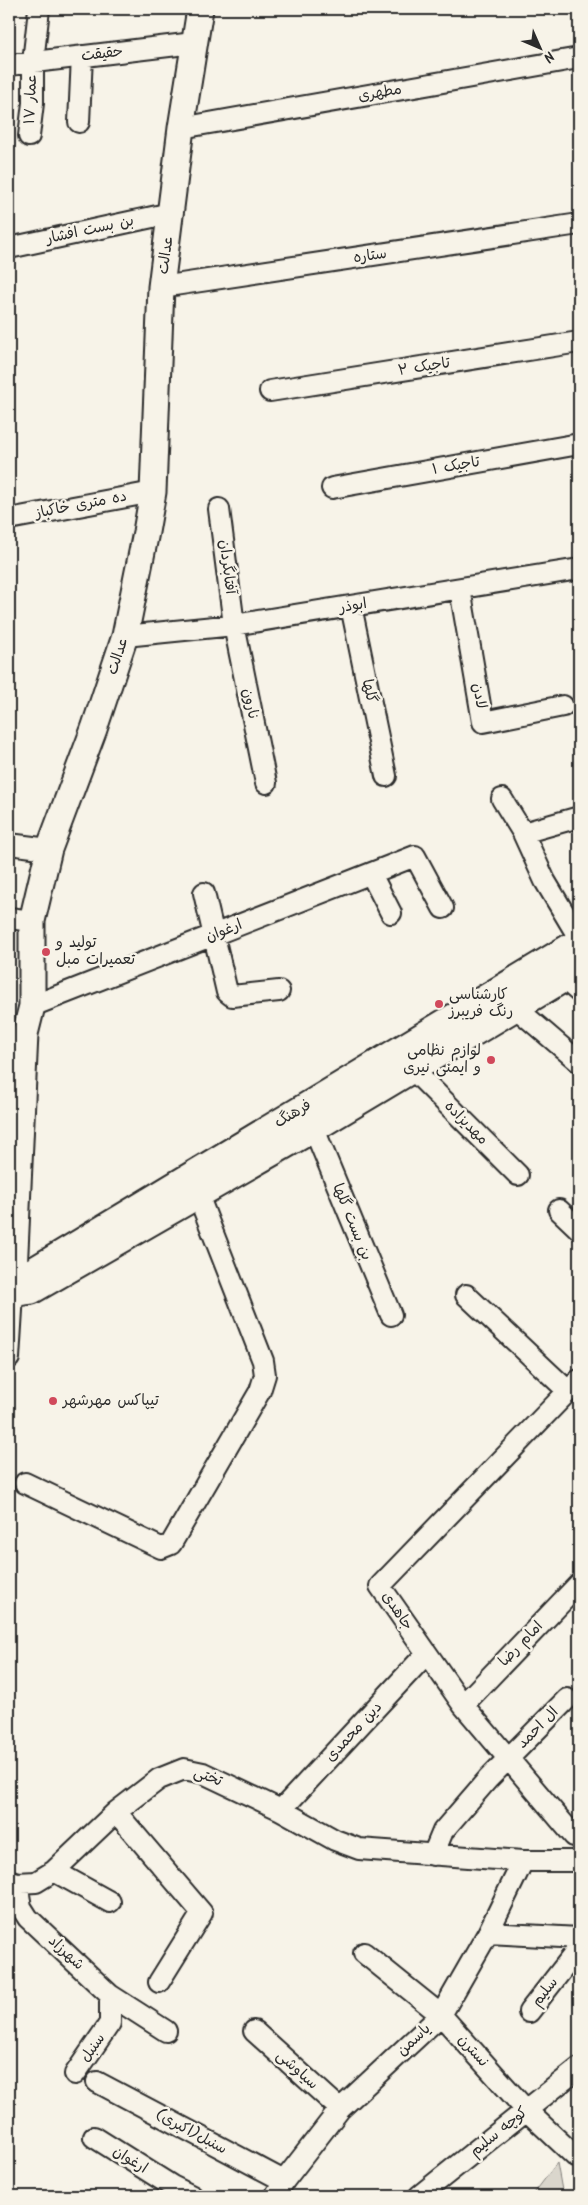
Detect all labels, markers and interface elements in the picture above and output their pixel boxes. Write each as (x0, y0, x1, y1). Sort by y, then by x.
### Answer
north arrow (516, 22, 566, 72)
street label: حقیقت (80, 40, 124, 68)
text: N (537, 46, 559, 68)
street label: عمار ۱۷ (18, 73, 44, 125)
street label: مطهری (356, 77, 404, 109)
street label: بن بست افشار (43, 209, 136, 251)
street label: عدالت (151, 234, 181, 276)
street label: ستاره (352, 242, 388, 270)
street label: تاجیک ۲ (396, 351, 452, 383)
street label: تاجیک ۱ (430, 450, 482, 482)
street label: ده متری خاکباز (32, 484, 129, 526)
street label: آفتابگردان (212, 538, 242, 597)
street label: ابوذر (336, 592, 369, 620)
street label: عدالت (101, 634, 135, 678)
street label: گلها (355, 677, 383, 705)
street label: لادن (465, 681, 493, 711)
street label: نارون (235, 686, 265, 722)
street label: ارغوان (202, 913, 246, 949)
place label: تولید و تعمیرات مبل (55, 931, 136, 972)
marker: تولید و تعمیرات مبل (40, 946, 52, 958)
place label: کارشناسی رنگ فریبرز (448, 983, 513, 1024)
marker: کارشناسی رنگ فریبرز (433, 998, 445, 1010)
place label: لوازم نظامی و ایمنی نیری (403, 1039, 481, 1080)
marker: لوازم نظامی و ایمنی نیری (485, 1054, 497, 1066)
street label: فرهنگ (270, 1093, 316, 1135)
street label: مهدیزاده (438, 1095, 494, 1151)
street label: بن بست گلها (326, 1180, 378, 1264)
place label: تیپاکس مهرشهر (61, 1389, 159, 1413)
marker: تیپاکس مهرشهر (47, 1395, 59, 1407)
street label: جاهدی (375, 1586, 419, 1636)
street label: امام رضا (493, 1615, 549, 1673)
street label: دین محمدی (320, 1696, 388, 1768)
street label: ال احمد (511, 1701, 565, 1755)
street label: تختی (190, 1761, 226, 1794)
street label: شهرزاد (42, 1930, 90, 1976)
street label: سلیم (526, 1972, 564, 2012)
street label: یاسمن (391, 2018, 437, 2062)
street label: سنبل (74, 2028, 112, 2068)
street label: نسترن (452, 2029, 494, 2073)
street label: سیاوشی (270, 2044, 324, 2096)
street label: کوچه سلیم (465, 2101, 533, 2163)
street label: سنبل(اکبری) (151, 2103, 231, 2161)
street label: ارغوان (108, 2140, 152, 2180)

